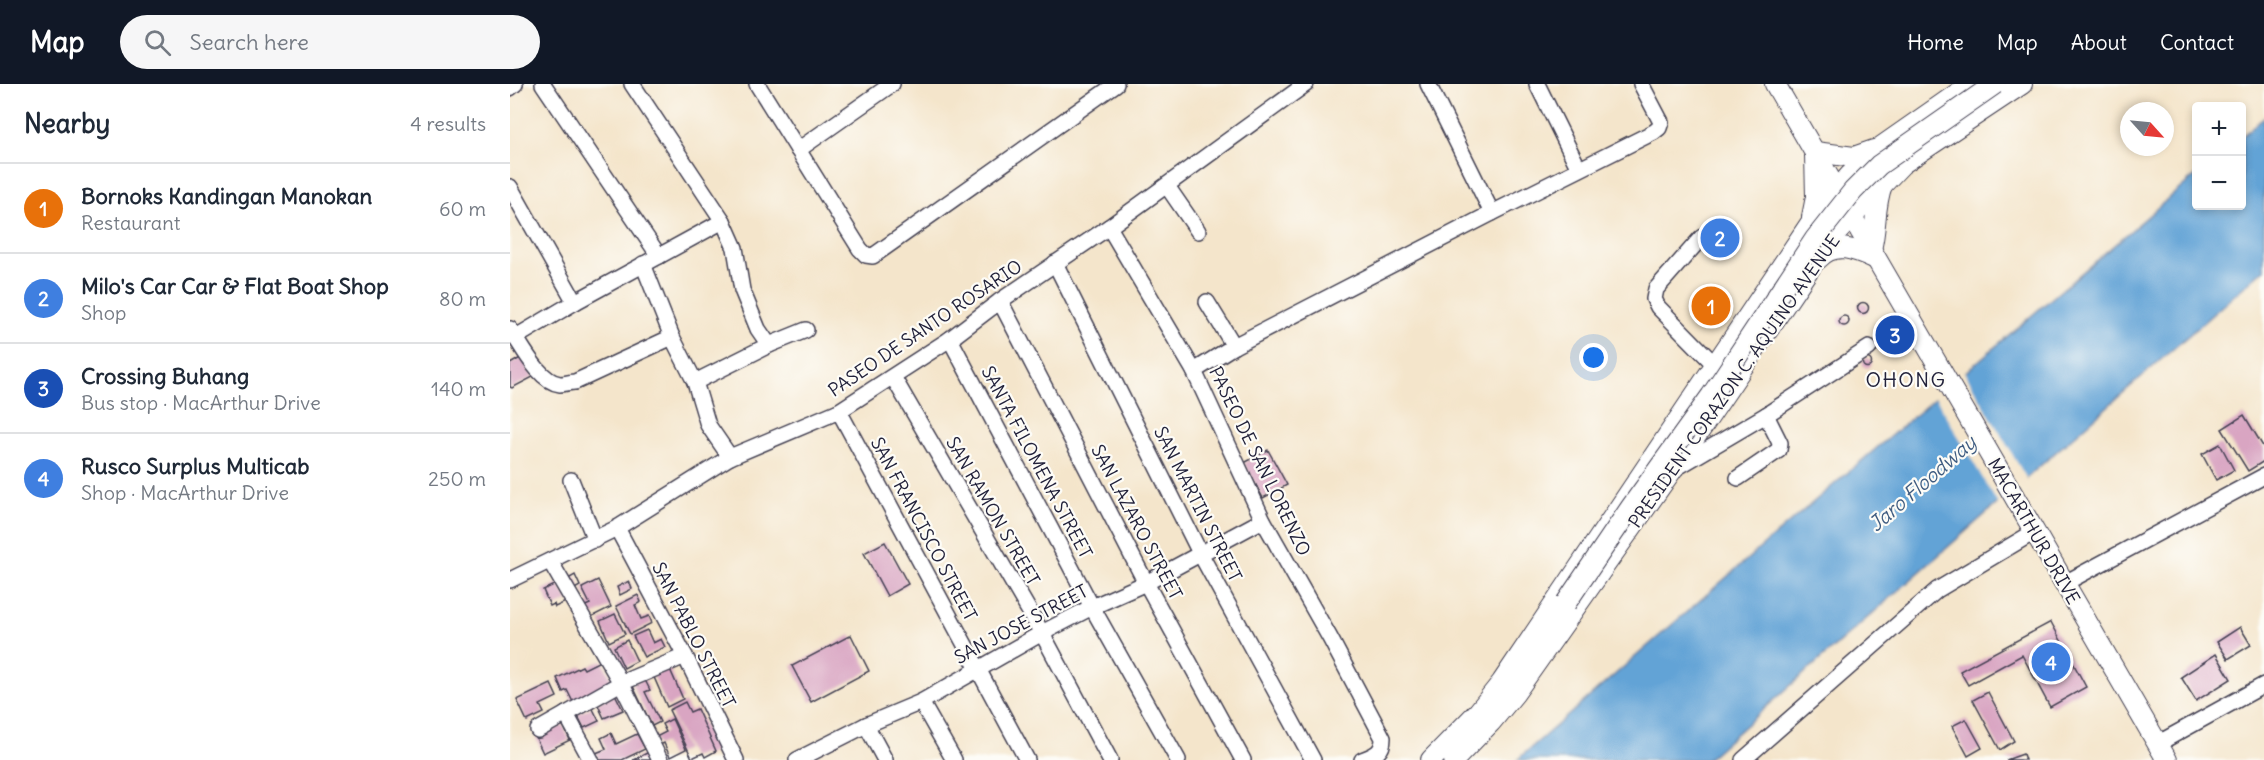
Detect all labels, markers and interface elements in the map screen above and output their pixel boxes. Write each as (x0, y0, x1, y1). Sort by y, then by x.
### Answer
search box (120, 15, 540, 69)
text: Map (30, 24, 84, 60)
icon: search (141, 26, 174, 59)
text: Search here (189, 28, 309, 56)
text: Home (1907, 29, 1964, 56)
text: Map (1997, 29, 2038, 56)
text: About (2071, 29, 2127, 56)
text: Contact (2160, 29, 2234, 56)
north arrow (2120, 102, 2174, 156)
map controls (2192, 102, 2246, 210)
button: + (2192, 102, 2246, 156)
text: Nearby (24, 107, 110, 140)
text: 4 results (410, 111, 486, 136)
button: − (2192, 156, 2246, 210)
text: Bornoks Kandingan Manokan (81, 182, 372, 210)
text: 1 (40, 196, 47, 221)
text: 60 m (439, 196, 486, 221)
text: Restaurant (81, 210, 180, 235)
pin: 2 (1700, 216, 1740, 260)
street label: PRESIDENT CORAZON C. AQUINO AVENUE (1623, 230, 1845, 532)
street label: PASEO DE SANTO ROSARIO (824, 254, 1026, 402)
text: Milo's Car Car & Flat Boat Shop (81, 272, 389, 300)
pin: 1 (1692, 284, 1730, 328)
text: 2 (38, 286, 49, 311)
text: 80 m (439, 286, 486, 311)
text: Shop (81, 300, 126, 325)
pin: 3 (1876, 312, 1914, 358)
your location (1579, 343, 1608, 372)
text: Crossing Buhang (81, 362, 249, 390)
street label: SANTA FILOMENA STREET (977, 362, 1097, 562)
street label: PASEO DE SAN LORENZO (1204, 363, 1316, 559)
district label: OHONG (1865, 367, 1947, 392)
text: 3 (38, 376, 49, 401)
text: 140 m (431, 376, 486, 401)
text: Bus stop · MacArthur Drive (81, 390, 321, 415)
street label: SAN MARTIN STREET (1149, 423, 1247, 585)
water label: Jaro Floodway (1863, 429, 1982, 536)
street label: SAN FRANCISCO STREET (866, 433, 982, 625)
street label: SAN RAMON STREET (941, 433, 1045, 589)
street label: SAN LAZARO STREET (1086, 441, 1188, 603)
text: Rusco Surplus Multicab (81, 452, 310, 480)
street label: MACARTHUR DRIVE (1983, 454, 2085, 608)
text: 4 (38, 466, 49, 491)
text: 250 m (428, 466, 486, 491)
text: Shop · MacArthur Drive (81, 480, 289, 505)
street label: SAN PABLO STREET (647, 558, 741, 712)
street label: SAN JOSE STREET (950, 579, 1092, 669)
pin: 4 (2032, 640, 2070, 684)

